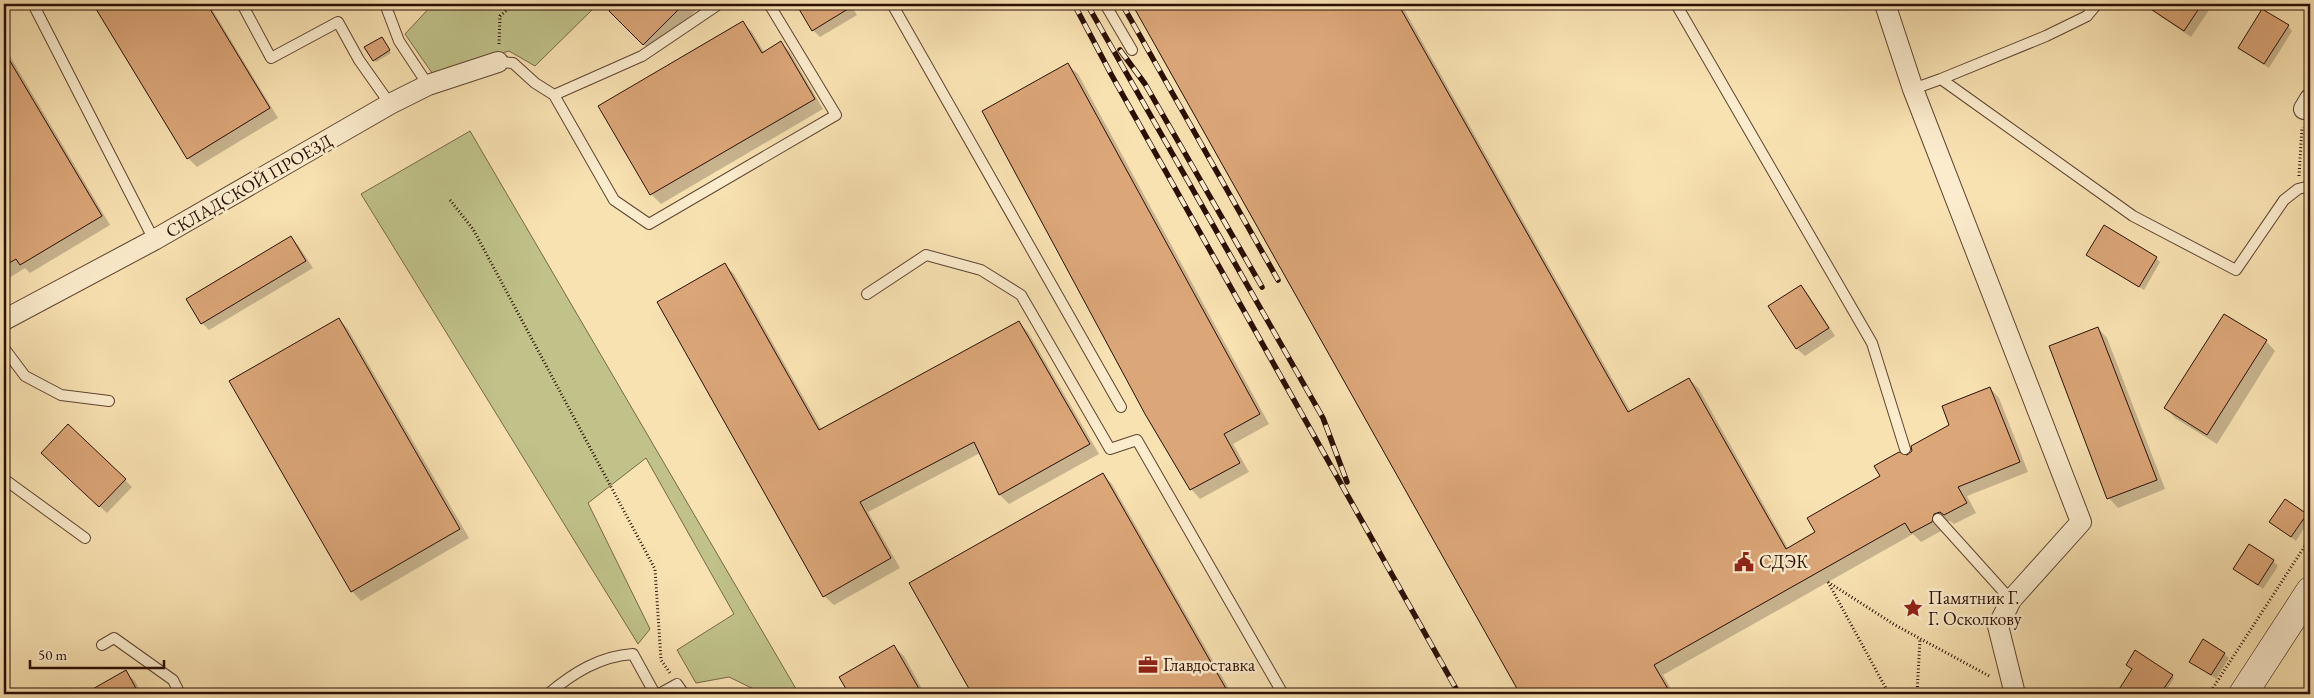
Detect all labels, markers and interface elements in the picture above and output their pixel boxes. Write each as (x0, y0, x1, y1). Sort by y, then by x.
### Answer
street label: СКЛАДСКОЙ ПРОЕЗД (161, 128, 336, 243)
place label: СДЭК (1759, 550, 1808, 573)
public building icon: СДЭК (1733, 551, 1755, 573)
place label: Памятник Г. Г. Осколкову (1928, 586, 2022, 630)
place icon: Памятник Г. Г. Осколкову (1902, 597, 1924, 619)
scale bar (30, 638, 164, 670)
text: 50 m (38, 645, 67, 664)
place label: Главдоставка (1163, 653, 1256, 676)
office icon: Главдоставка (1137, 654, 1159, 676)

